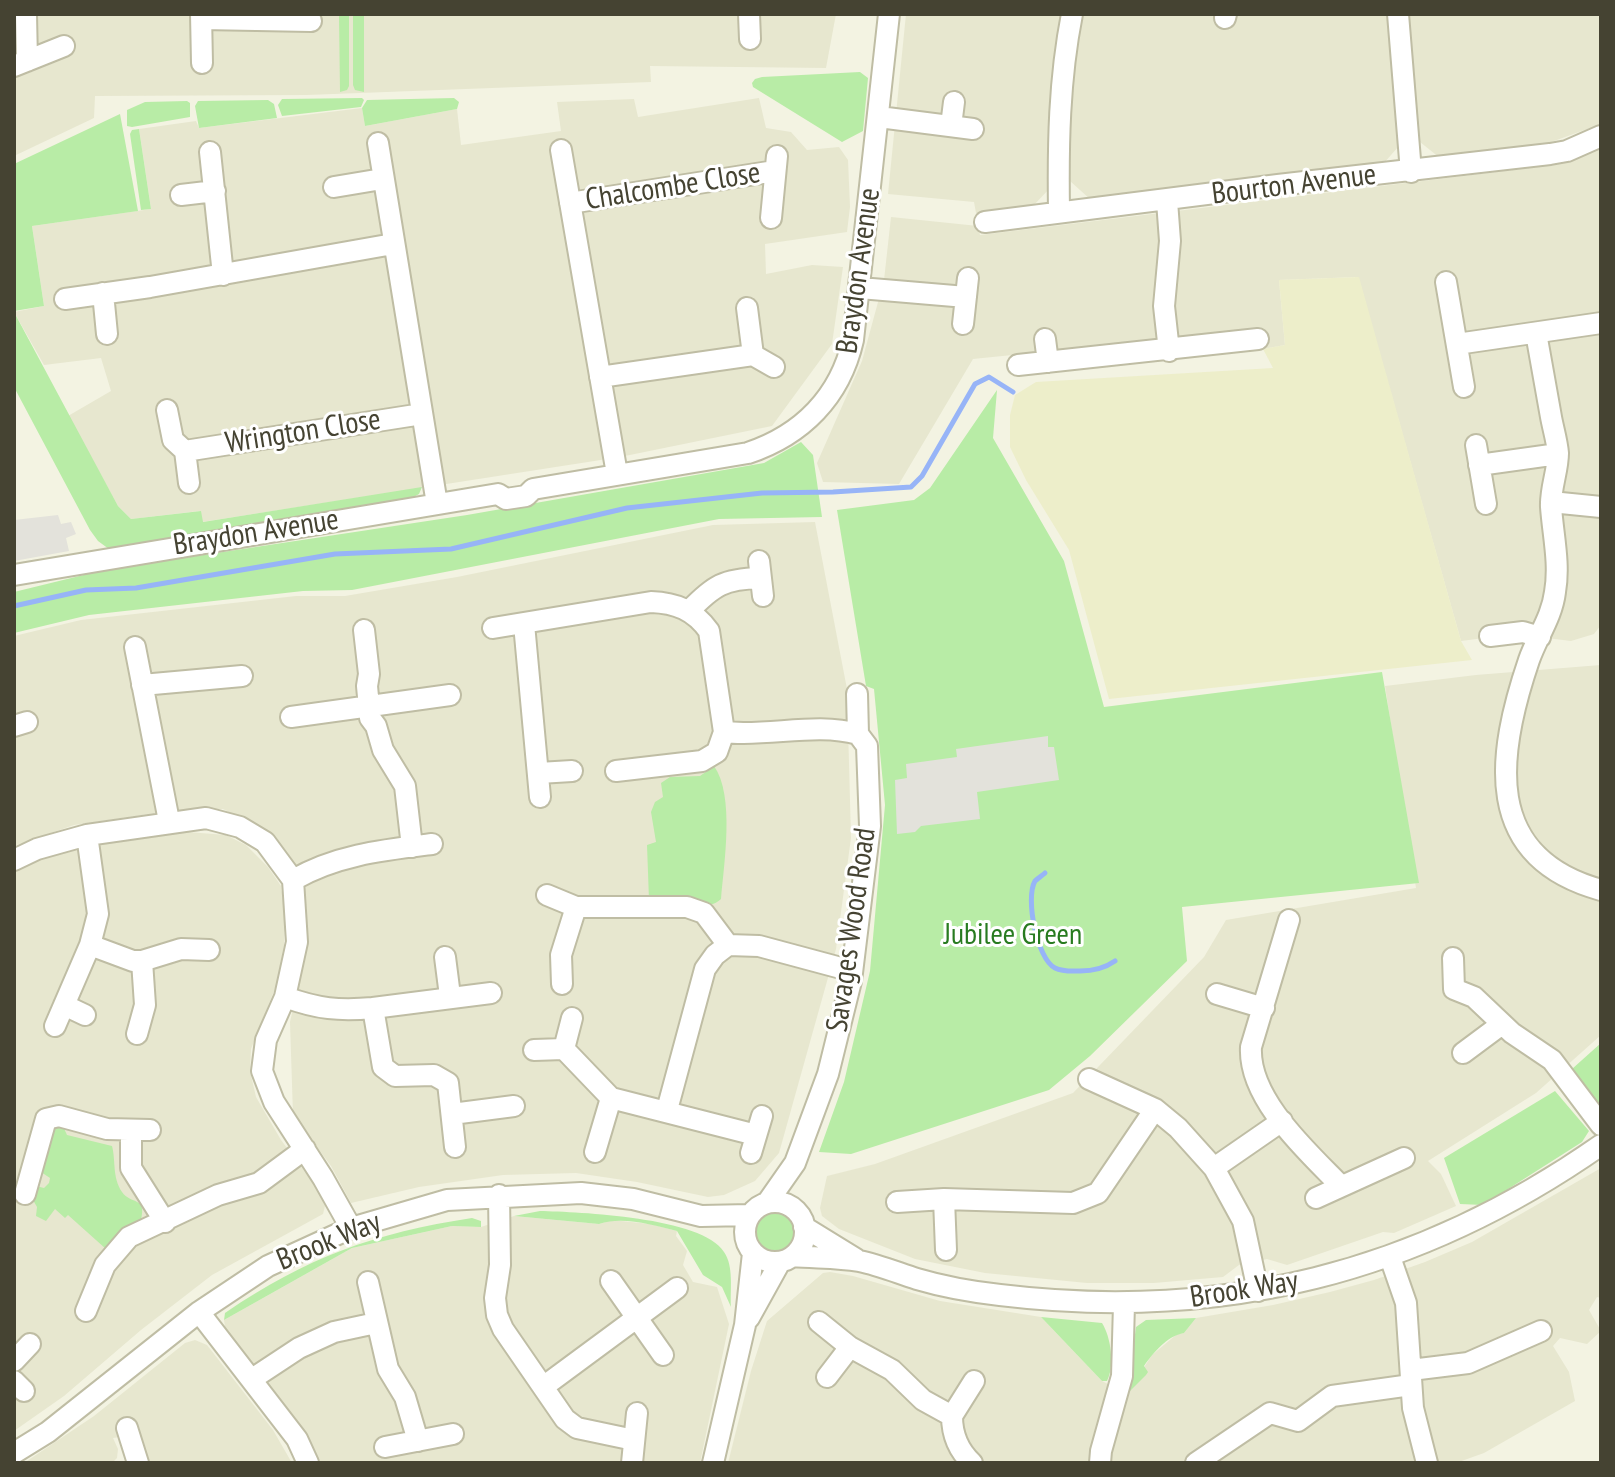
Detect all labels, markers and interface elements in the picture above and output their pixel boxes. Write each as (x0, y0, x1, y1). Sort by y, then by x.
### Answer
street label: Chalcombe Close (583, 155, 763, 219)
street label: Bourton Avenue (1210, 157, 1378, 213)
street label: Braydon Avenue (830, 186, 888, 356)
street label: Wrington Close (223, 402, 383, 462)
street label: Braydon Avenue (171, 502, 341, 564)
street label: Savages Wood Road (820, 826, 884, 1034)
park label: Jubilee Green (944, 917, 1082, 953)
street label: Brook Way (272, 1205, 386, 1279)
street label: Brook Way (1188, 1264, 1300, 1316)

